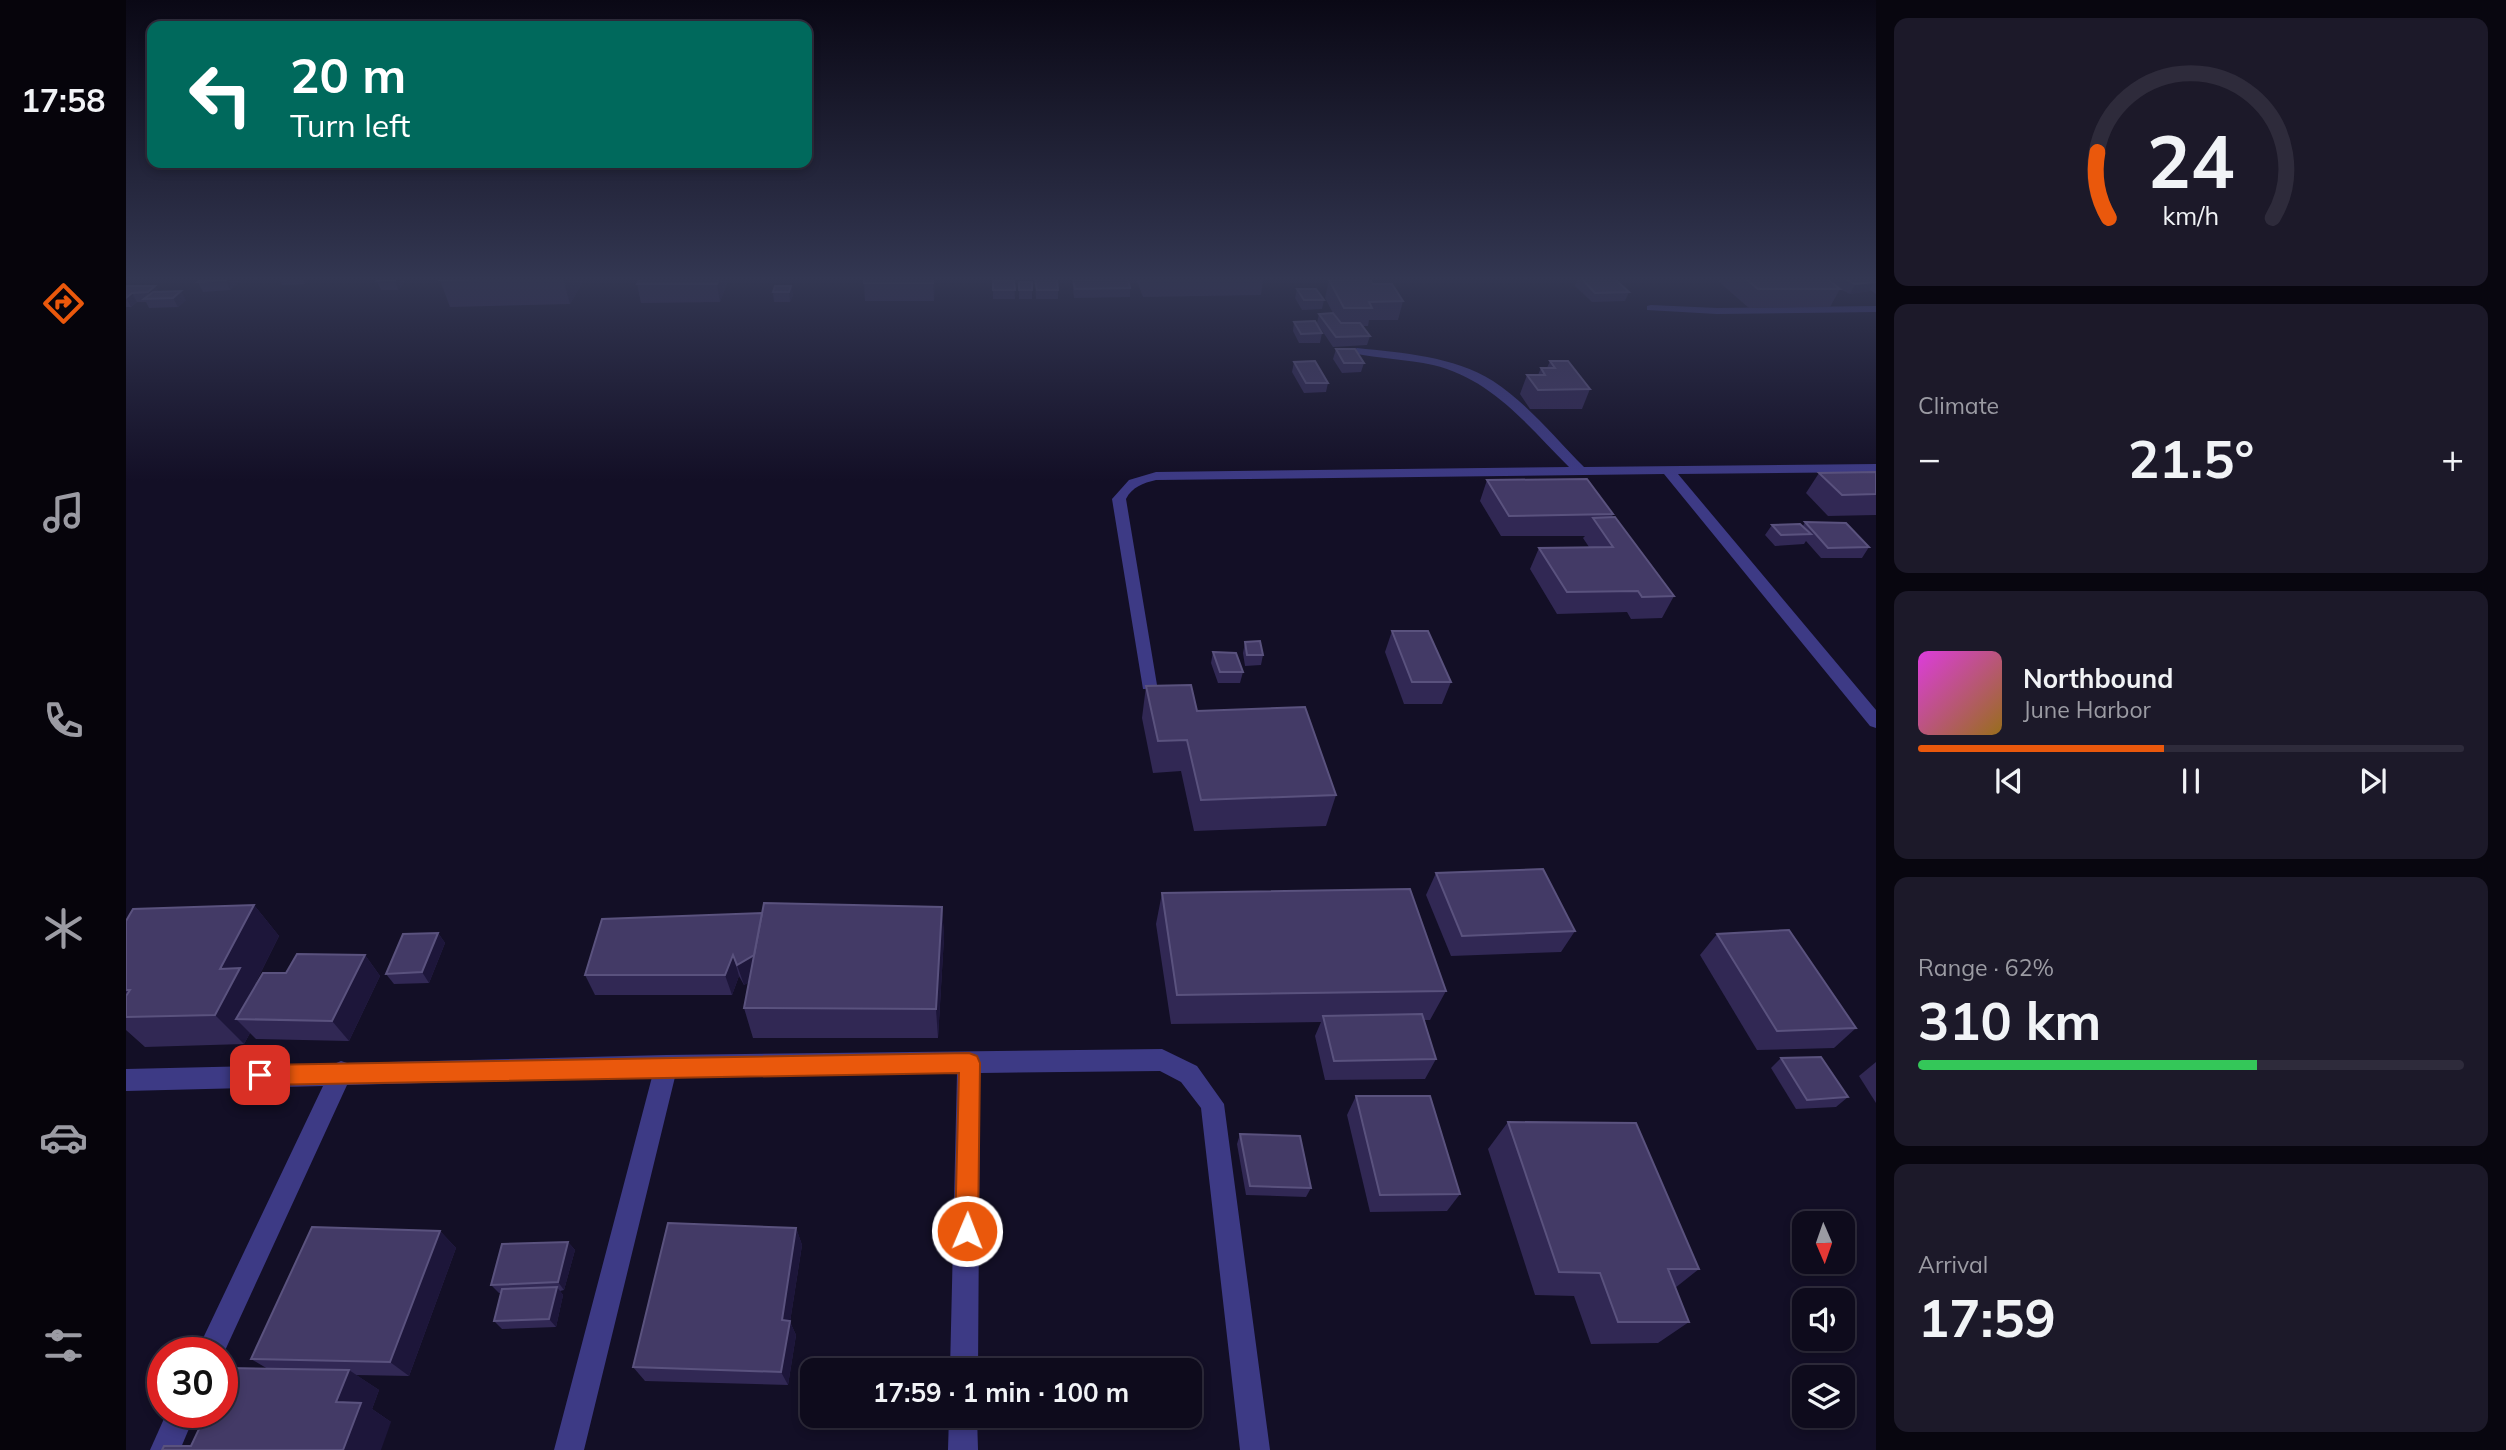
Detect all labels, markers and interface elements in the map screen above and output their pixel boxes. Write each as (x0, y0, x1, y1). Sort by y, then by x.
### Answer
text: 20 m (290, 44, 406, 105)
icon: left (175, 49, 266, 140)
text: 17:58 (21, 80, 105, 120)
text: Turn left (290, 105, 410, 145)
text: 24 (2147, 116, 2235, 207)
text: km/h (2163, 200, 2219, 231)
icon: directions (39, 279, 88, 328)
text: Climate (1918, 391, 1999, 420)
text: 21.5° (2128, 426, 2254, 491)
text: − (1918, 434, 1941, 482)
text: + (2441, 434, 2464, 482)
icon: music (39, 488, 88, 537)
text: Northbound (2023, 662, 2173, 695)
text: June Harbor (2023, 695, 2151, 724)
icon: phone (39, 696, 88, 745)
icon: previous (1990, 762, 2028, 800)
icon: pause (2172, 762, 2210, 800)
icon: next (2354, 762, 2392, 800)
icon: climate (39, 904, 88, 953)
text: Range · 62% (1918, 953, 2054, 982)
text: 310 km (1918, 988, 2101, 1053)
pin (230, 1045, 290, 1105)
icon: arrive (241, 1056, 279, 1094)
icon: car (39, 1113, 88, 1162)
position arrow (930, 1194, 1004, 1268)
north arrow (1792, 1211, 1855, 1274)
map controls (1792, 1211, 1855, 1428)
text: Arrival (1918, 1250, 1988, 1279)
text: 17:59 (1918, 1285, 2056, 1350)
button: sound (1792, 1288, 1855, 1351)
icon: filters (39, 1321, 88, 1370)
speed limit sign: 30 (147, 1337, 238, 1428)
button: layers (1792, 1365, 1855, 1428)
text: 17:59 · 1 min · 100 m (873, 1376, 1129, 1409)

